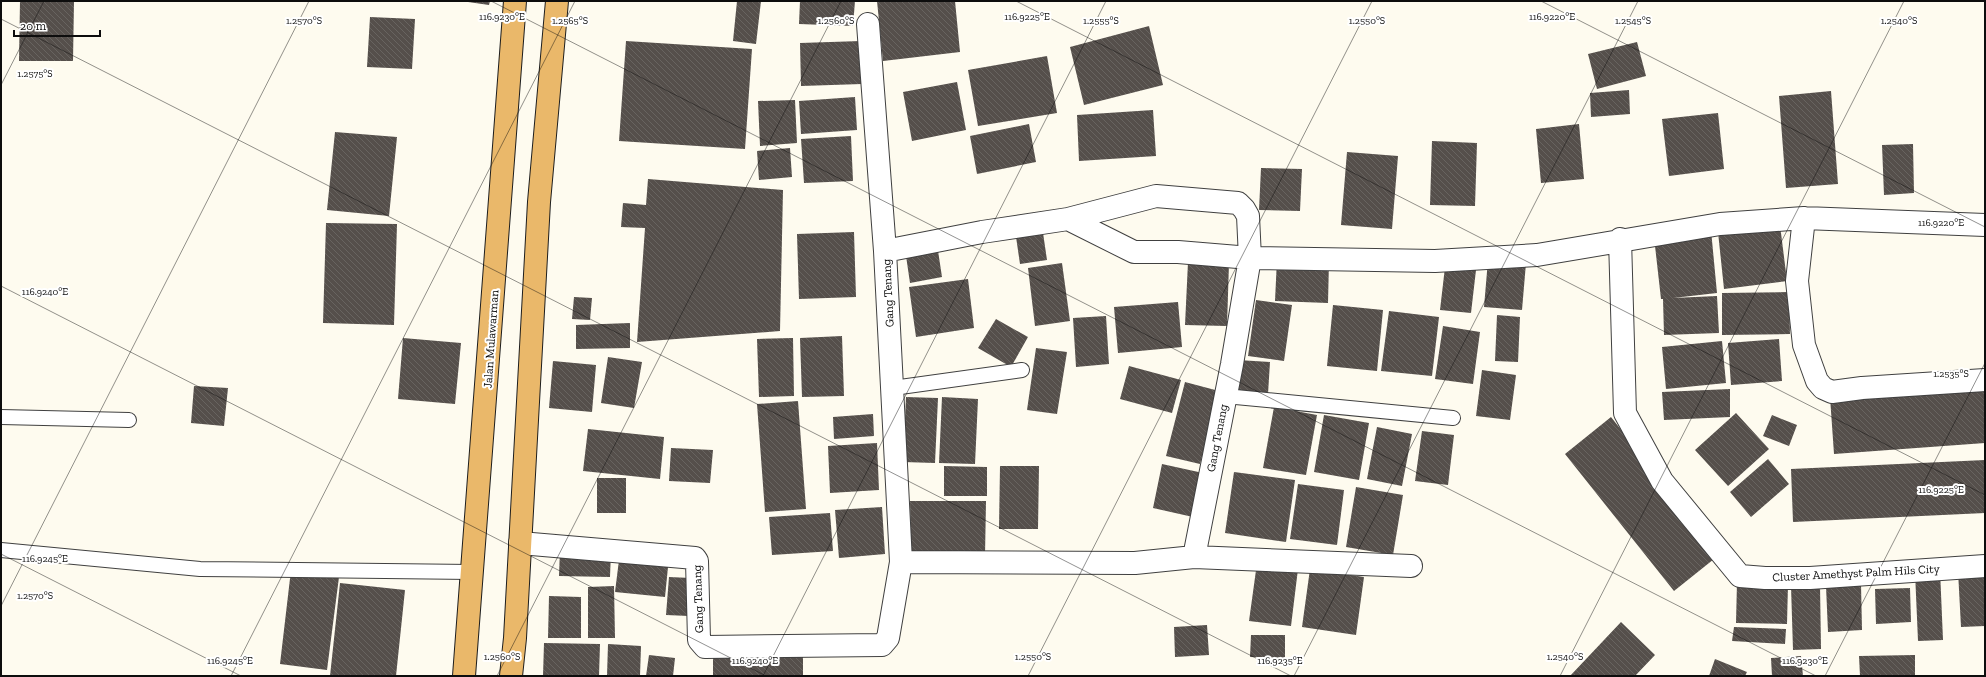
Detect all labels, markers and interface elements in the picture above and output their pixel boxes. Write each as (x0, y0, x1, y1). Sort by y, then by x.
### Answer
text: 116.9230°E (479, 11, 525, 23)
text: 116.9225°E (1004, 11, 1050, 23)
text: 116.9220°E (1529, 11, 1575, 23)
scale bar (14, 12, 100, 38)
text: 1.2570°S (286, 15, 322, 27)
text: 1.2565°S (552, 15, 588, 27)
text: 1.2560°S (818, 15, 854, 27)
text: 1.2555°S (1083, 15, 1119, 27)
text: 1.2550°S (1349, 15, 1385, 27)
text: 1.2545°S (1615, 15, 1651, 27)
text: 1.2540°S (1881, 15, 1917, 27)
text: 20 m (20, 19, 47, 33)
text: 1.2575°S (17, 68, 53, 80)
text: 116.9220°E (1918, 217, 1964, 229)
street label: Gang Tenang (879, 258, 897, 328)
text: 116.9240°E (22, 286, 68, 298)
street label: Jalan Mulawarman (481, 289, 501, 389)
text: 1.2535°S (1933, 368, 1969, 380)
street label: Gang Tenang (1204, 403, 1230, 473)
text: 116.9225°E (1918, 484, 1964, 496)
text: 116.9245°E (22, 553, 68, 565)
street label: Cluster Amethyst Palm Hils City (1772, 562, 1941, 584)
street label: Gang Tenang (690, 564, 706, 633)
text: 1.2570°S (17, 590, 53, 602)
text: 1.2560°S (484, 651, 520, 663)
text: 1.2550°S (1015, 651, 1051, 663)
text: 1.2540°S (1547, 651, 1583, 663)
text: 116.9245°E (207, 655, 253, 667)
text: 116.9240°E (732, 655, 778, 667)
text: 116.9235°E (1257, 655, 1303, 667)
text: 116.9230°E (1782, 655, 1828, 667)

